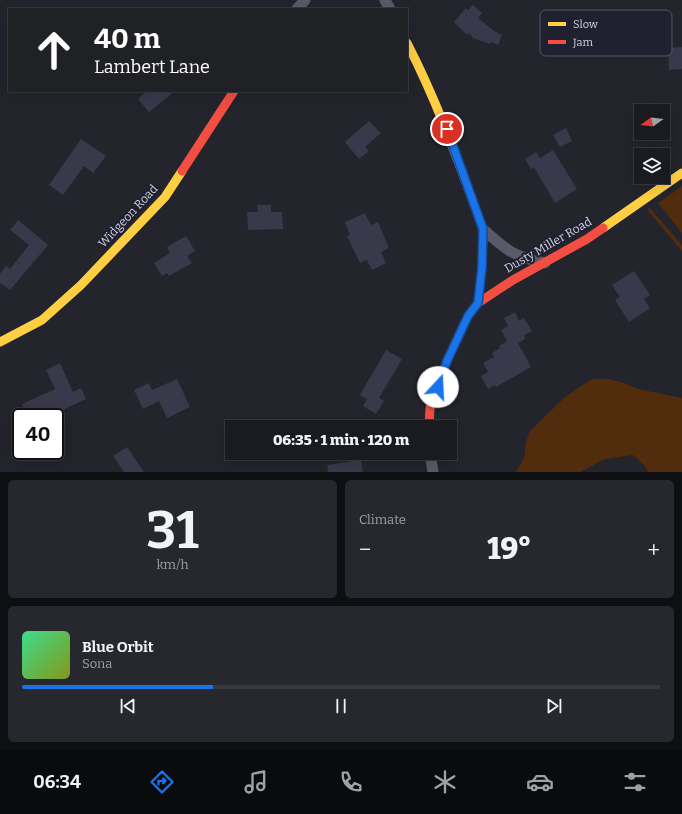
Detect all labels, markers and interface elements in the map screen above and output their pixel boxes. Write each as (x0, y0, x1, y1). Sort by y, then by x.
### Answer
legend (540, 10, 672, 56)
text: Slow (573, 18, 598, 31)
text: 40 m (94, 22, 161, 55)
icon: ahead (28, 24, 80, 76)
text: Jam (572, 36, 593, 49)
text: Lambert Lane (94, 56, 210, 78)
north arrow (634, 104, 670, 140)
map controls (634, 104, 670, 184)
pin (430, 112, 464, 146)
icon: arrive (436, 118, 458, 140)
button: layers (634, 148, 670, 184)
street label: Widgeon Road (95, 182, 161, 250)
street label: Dusty Miller Road (502, 214, 594, 276)
position arrow (417, 366, 459, 408)
speed limit sign: 40 (12, 408, 64, 460)
text: 06:35 · 1 min · 120 m (273, 431, 409, 449)
text: 31 (146, 499, 199, 562)
text: Climate (359, 512, 406, 527)
text: 19° (487, 531, 531, 567)
text: − (359, 536, 371, 563)
text: + (647, 536, 660, 563)
text: km/h (156, 557, 189, 572)
text: Blue Orbit (82, 638, 154, 656)
text: Sona (82, 656, 112, 671)
icon: previous (117, 695, 139, 717)
icon: pause (330, 695, 352, 717)
icon: next (543, 695, 565, 717)
icon: directions (148, 768, 176, 796)
icon: music (242, 768, 270, 796)
icon: phone (337, 768, 365, 796)
icon: climate (431, 768, 459, 796)
icon: car (526, 768, 554, 796)
icon: filters (621, 768, 649, 796)
text: 06:34 (33, 771, 81, 793)

